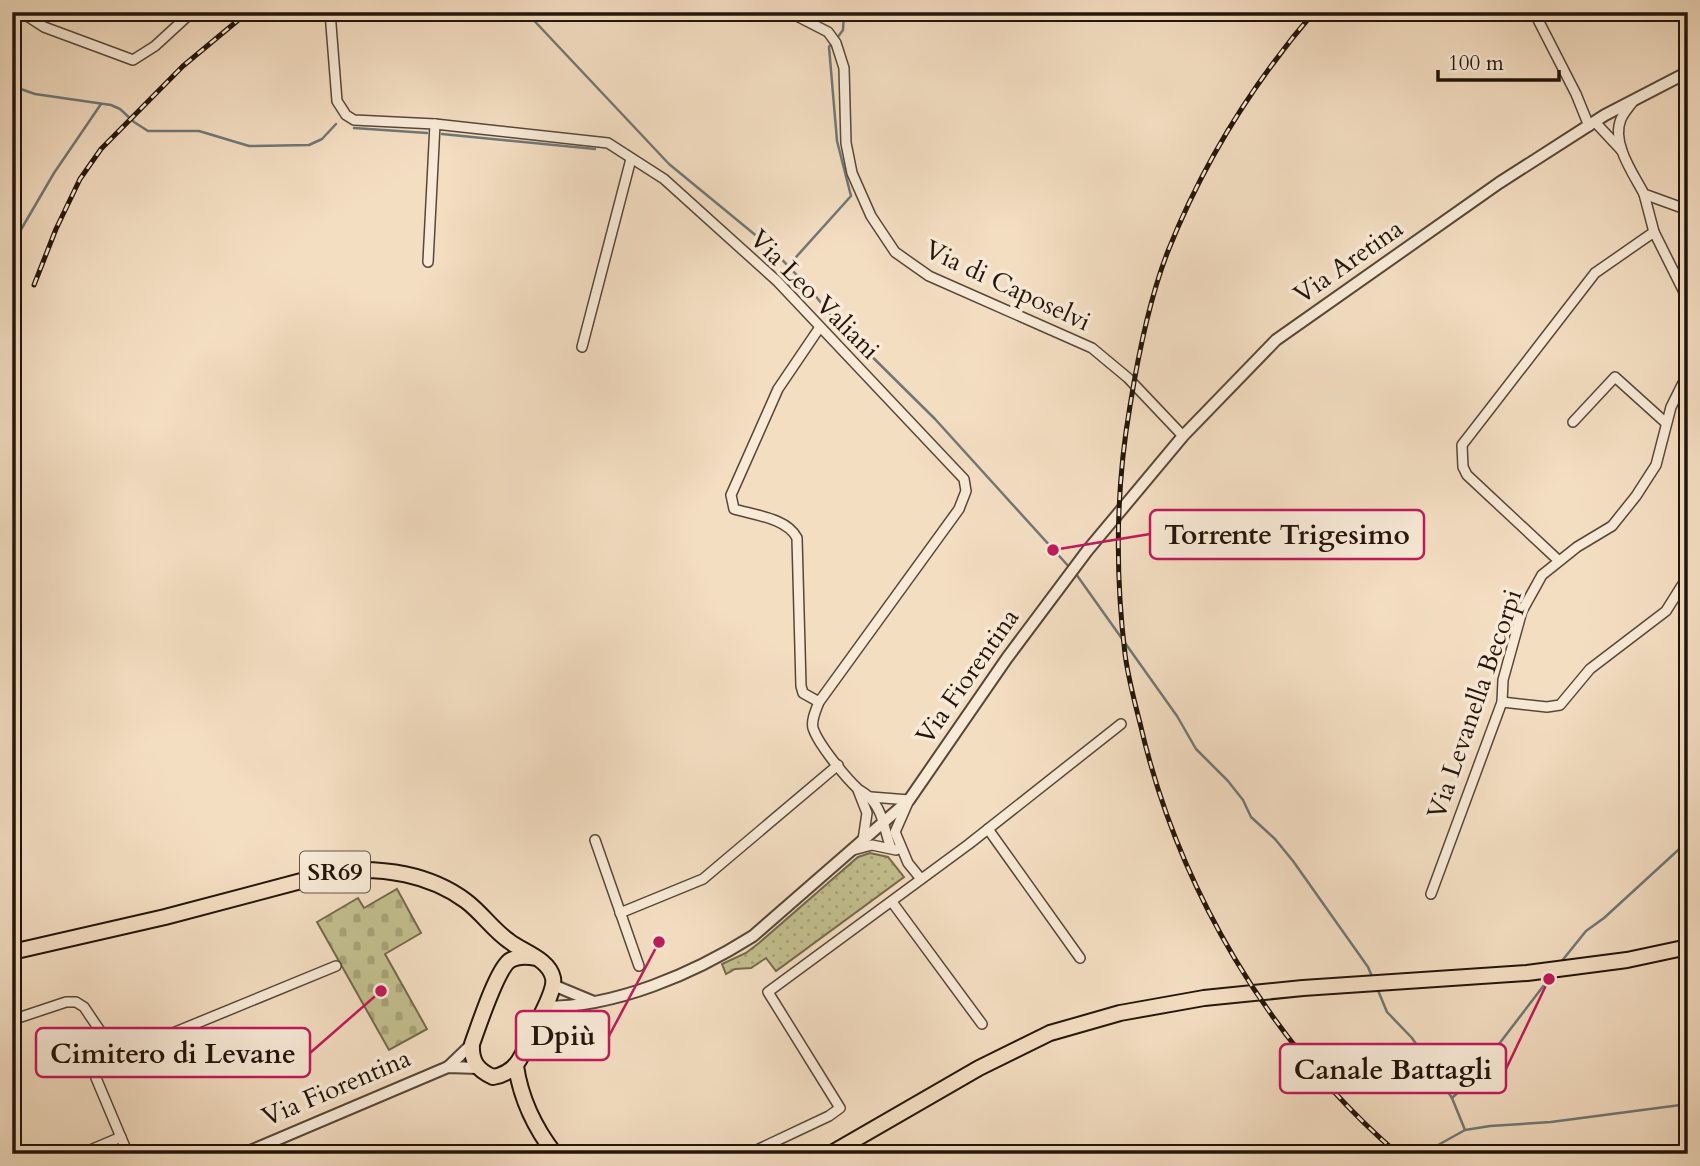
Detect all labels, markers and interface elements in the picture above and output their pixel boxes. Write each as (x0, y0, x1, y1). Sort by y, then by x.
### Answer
scale bar (1438, 38, 1558, 82)
text: 100 m (1448, 49, 1504, 78)
street label: Via Aretina (1287, 211, 1410, 312)
street label: Via Leo Valiani (742, 222, 887, 367)
street label: Via di Caposelvi (919, 232, 1096, 339)
callout: Torrente Trigesimo (1150, 510, 1424, 559)
text: Torrente Trigesimo (1164, 516, 1410, 554)
street label: Via Levanella Becorpi (1419, 585, 1530, 824)
street label: Via Fiorentina (908, 601, 1027, 751)
road number: SR69 (300, 852, 370, 892)
callout: Dpiù (516, 1011, 609, 1060)
text: Dpiù (530, 1017, 596, 1055)
callout: Cimitero di Levane (36, 1028, 310, 1077)
text: Cimitero di Levane (50, 1035, 296, 1073)
street label: Via Fiorentina (256, 1040, 416, 1135)
callout: Canale Battagli (1280, 1044, 1506, 1093)
text: Canale Battagli (1294, 1051, 1492, 1089)

